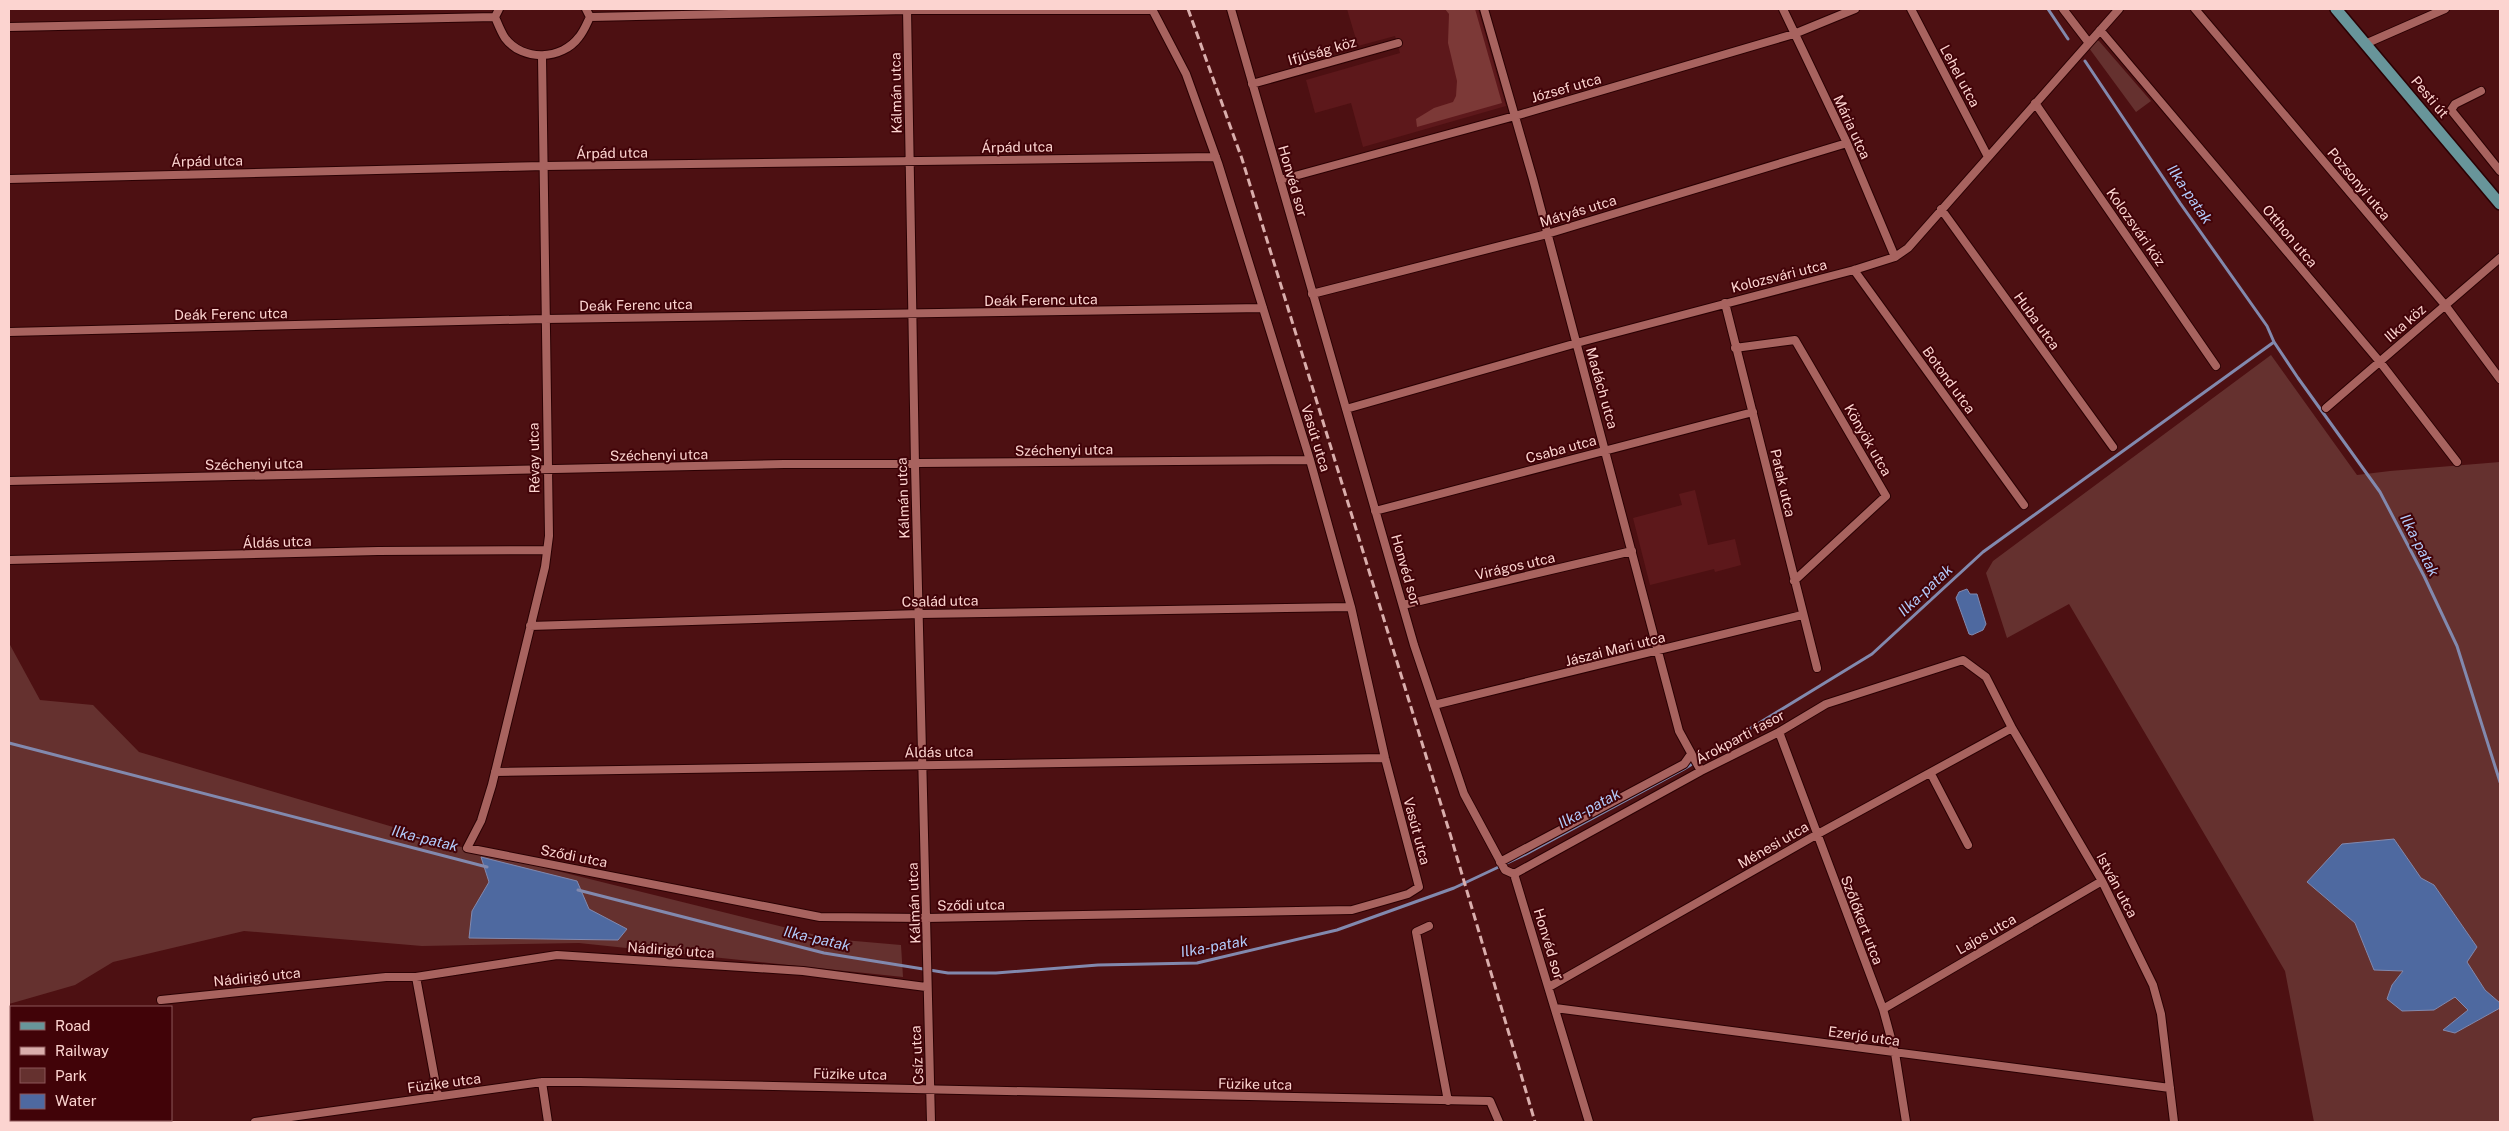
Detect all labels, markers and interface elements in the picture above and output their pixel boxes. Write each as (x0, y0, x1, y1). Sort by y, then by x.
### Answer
street label: Ifjúság köz (1286, 34, 1358, 68)
street label: Lehel utca (1937, 42, 1983, 110)
street label: Kálmán utca (887, 52, 905, 134)
street label: József utca (1529, 70, 1603, 106)
street label: Pesti út (2408, 73, 2452, 121)
street label: Mária utca (1830, 92, 1874, 162)
street label: Árpád utca (981, 137, 1053, 156)
street label: Árpád utca (576, 143, 648, 162)
street label: Honvéd sor (1275, 143, 1311, 219)
street label: Pozsonyi utca (2324, 145, 2394, 223)
street label: Árpád utca (171, 151, 243, 170)
water label: Ilka-patak (2164, 161, 2217, 228)
street label: Kolozsvári köz (2103, 185, 2169, 269)
street label: Mátyás utca (1538, 192, 1618, 230)
street label: Otthon utca (2259, 202, 2321, 270)
street label: Kolozsvári utca (1729, 256, 1829, 296)
street label: Huba utca (2011, 289, 2063, 353)
street label: Deák Ferenc utca (984, 291, 1098, 309)
street label: Deák Ferenc utca (579, 296, 693, 314)
street label: Ilka köz (2381, 301, 2429, 345)
street label: Deák Ferenc utca (174, 305, 288, 323)
street label: Botond utca (1919, 343, 1979, 417)
street label: Madách utca (1583, 346, 1621, 430)
street label: Könyök utca (1841, 401, 1895, 479)
street label: Vasút utca (1298, 403, 1334, 473)
street label: Révay utca (525, 422, 543, 494)
street label: Csaba utca (1524, 432, 1598, 466)
street label: Széchenyi utca (1015, 441, 1113, 459)
street label: Széchenyi utca (610, 446, 708, 464)
street label: Patak utca (1767, 447, 1799, 519)
street label: Széchenyi utca (205, 455, 303, 473)
street label: Kálmán utca (894, 457, 912, 539)
water label: Ilka-patak (2397, 511, 2443, 580)
street label: Áldás utca (242, 532, 312, 551)
street label: Honvéd sor (1388, 532, 1424, 608)
street label: Virágos utca (1474, 549, 1556, 583)
water label: Ilka-patak (1894, 560, 1956, 619)
street label: Család utca (901, 592, 979, 610)
street label: Jászai Mari utca (1563, 629, 1667, 669)
street label: Árokparti fasor (1692, 706, 1787, 767)
street label: Áldás utca (904, 742, 974, 761)
water label: Ilka-patak (1555, 784, 1624, 831)
street label: Vasút utca (1400, 796, 1434, 866)
street label: Ménesi utca (1735, 818, 1811, 872)
water label: Ilka-patak (390, 822, 461, 855)
street label: Sződi utca (539, 842, 609, 870)
street label: István utca (2093, 850, 2141, 920)
street label: Kálmán utca (905, 862, 923, 944)
street label: Szőlőkert utca (1838, 873, 1886, 967)
street label: Sződi utca (937, 896, 1005, 914)
street label: Honvéd sor (1531, 907, 1567, 981)
street label: Lajos utca (1953, 911, 2019, 957)
water label: Ilka-patak (782, 922, 853, 954)
water label: Ilka-patak (1179, 932, 1250, 960)
street label: Nádirigó utca (627, 939, 715, 961)
street label: Nádirigó utca (213, 964, 301, 990)
legend (10, 1006, 172, 1121)
text: Road (55, 1017, 91, 1034)
street label: Ezerjó utca (1827, 1023, 1901, 1049)
street label: Csíz utca (907, 1025, 927, 1085)
text: Railway (55, 1042, 109, 1059)
street label: Füzike utca (813, 1065, 887, 1083)
text: Park (55, 1067, 87, 1084)
street label: Füzike utca (406, 1070, 482, 1096)
street label: Füzike utca (1218, 1075, 1292, 1093)
text: Water (55, 1092, 97, 1109)

